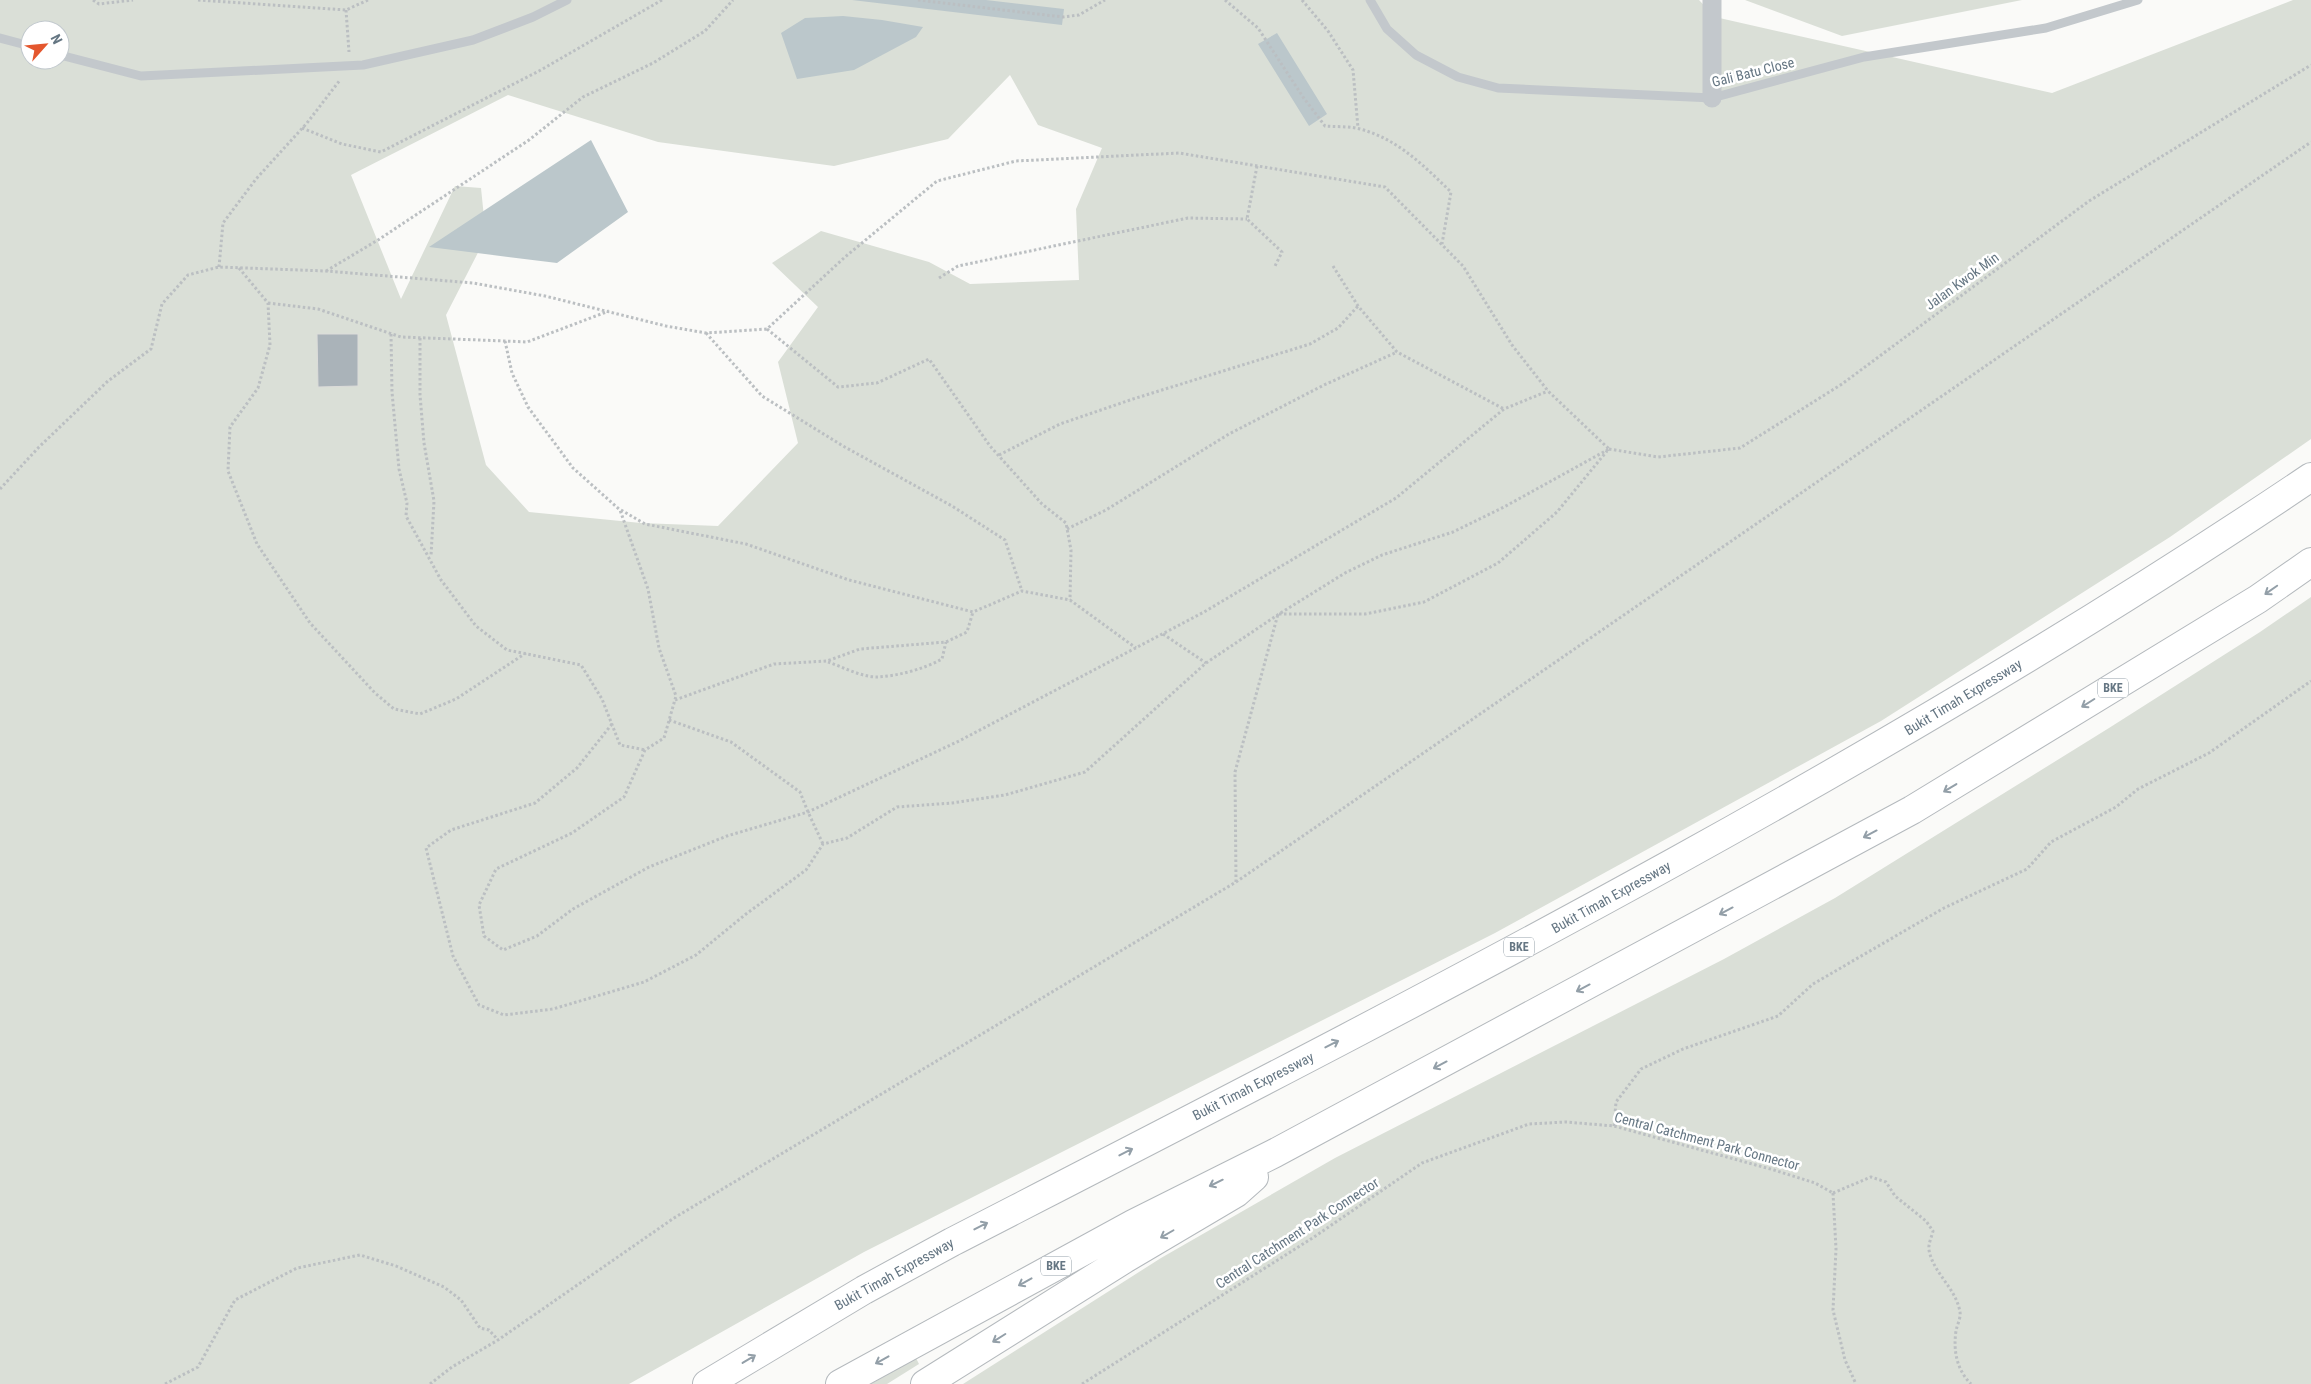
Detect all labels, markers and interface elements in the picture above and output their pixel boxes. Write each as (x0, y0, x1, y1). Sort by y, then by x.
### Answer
north arrow (20, 20, 70, 70)
text: N (48, 32, 66, 47)
street label: Gali Batu Close (1710, 54, 1796, 90)
street label: Jalan Kwok Min (1922, 249, 2002, 313)
one-way arrow (2264, 585, 2278, 595)
street label: Bukit Timah Expressway (1902, 656, 2025, 738)
road number: BKE (2098, 678, 2128, 698)
one-way arrow (2082, 698, 2096, 708)
one-way arrow (1943, 783, 1957, 793)
one-way arrow (1863, 829, 1877, 839)
street label: Bukit Timah Expressway (1549, 858, 1674, 936)
one-way arrow (1720, 906, 1734, 916)
road number: BKE (1504, 938, 1534, 956)
one-way arrow (1577, 983, 1591, 993)
one-way arrow (1324, 1039, 1339, 1048)
street label: Bukit Timah Expressway (1190, 1048, 1316, 1123)
one-way arrow (1434, 1060, 1448, 1070)
street label: Central Catchment Park Connector (1613, 1109, 1801, 1173)
one-way arrow (1118, 1147, 1133, 1157)
street label: Central Catchment Park Connector (1213, 1174, 1381, 1292)
one-way arrow (1208, 1178, 1223, 1188)
one-way arrow (974, 1221, 989, 1231)
one-way arrow (1159, 1229, 1174, 1239)
street label: Bukit Timah Expressway (832, 1235, 957, 1313)
road number: BKE (1041, 1256, 1071, 1276)
one-way arrow (1018, 1278, 1033, 1288)
one-way arrow (992, 1333, 1006, 1343)
one-way arrow (742, 1353, 756, 1363)
one-way arrow (875, 1355, 890, 1365)

